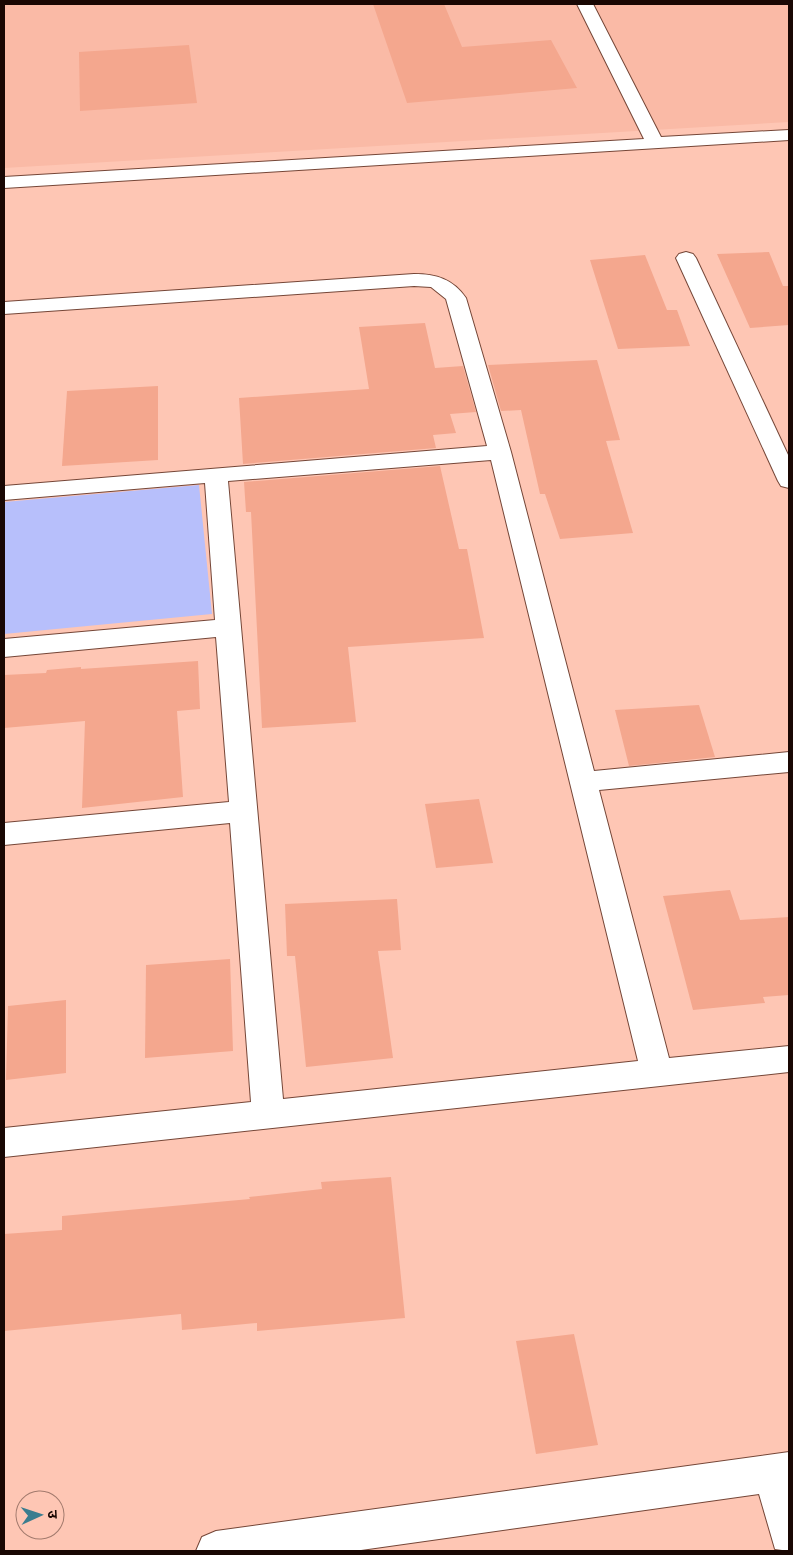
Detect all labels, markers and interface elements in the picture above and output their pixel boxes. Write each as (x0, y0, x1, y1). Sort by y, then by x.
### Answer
north arrow (15, 1490, 65, 1540)
text: उ (44, 1510, 62, 1520)

